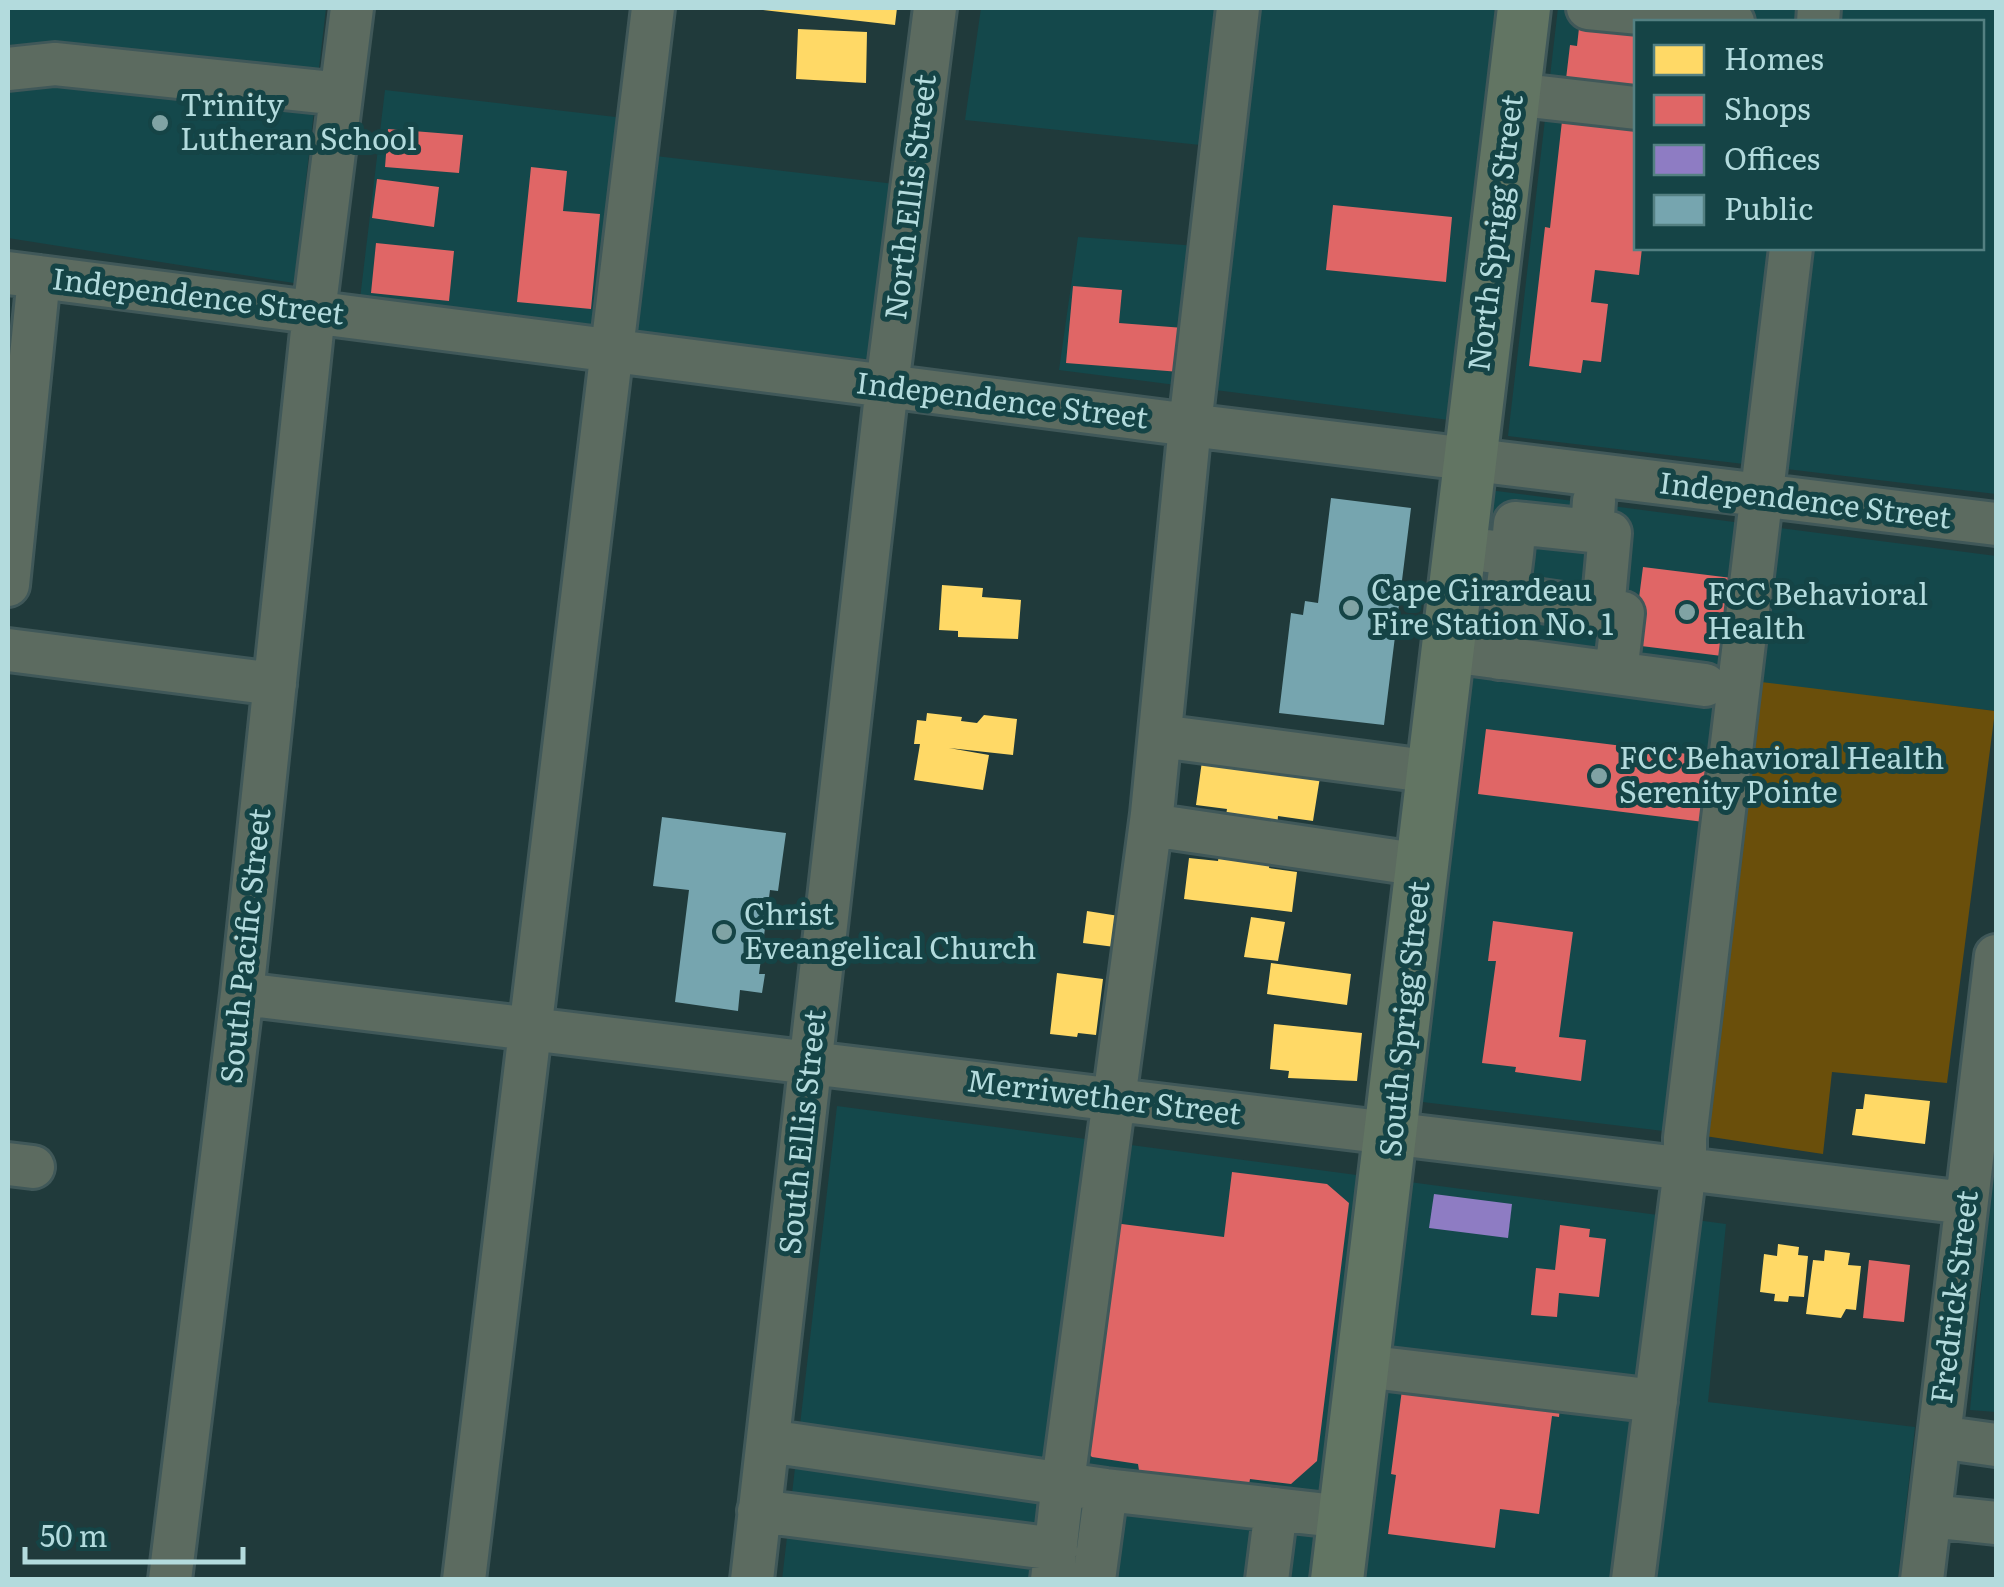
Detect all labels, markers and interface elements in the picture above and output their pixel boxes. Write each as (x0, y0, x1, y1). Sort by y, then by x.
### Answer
legend (1634, 20, 1984, 250)
text: Homes (1724, 35, 1824, 79)
street label: North Ellis Street (871, 71, 945, 322)
place label: Trinity Lutheran School (180, 81, 417, 159)
text: Shops (1724, 85, 1811, 129)
street label: North Sprigg Street (1454, 92, 1532, 374)
marker: Trinity Lutheran School (149, 112, 171, 134)
text: Offices (1724, 135, 1820, 179)
text: Public (1724, 185, 1813, 229)
street label: Independence Street (50, 254, 347, 334)
street label: Independence Street (854, 358, 1151, 438)
street label: Independence Street (1657, 458, 1954, 538)
place label: Cape Girardeau Fire Station No. 1 (1371, 566, 1614, 644)
place label: FCC Behavioral Health (1707, 570, 1928, 648)
marker: Cape Girardeau Fire Station No. 1 (1340, 597, 1362, 619)
marker: FCC Behavioral Health (1676, 601, 1698, 623)
place label: FCC Behavioral Health Serenity Pointe (1619, 734, 1944, 812)
marker: FCC Behavioral Health Serenity Pointe (1588, 765, 1610, 787)
street label: South Pacific Street (207, 806, 279, 1086)
street label: South Sprigg Street (1366, 879, 1438, 1159)
place label: Christ Eveangelical Church (744, 890, 1036, 968)
marker: Christ Eveangelical Church (713, 921, 735, 943)
street label: South Ellis Street (765, 1007, 835, 1256)
street label: Merriwether Street (965, 1056, 1244, 1134)
street label: Fredrick Street (1917, 1187, 1987, 1406)
scale bar (25, 1502, 242, 1564)
text: 50 m (40, 1512, 108, 1556)

